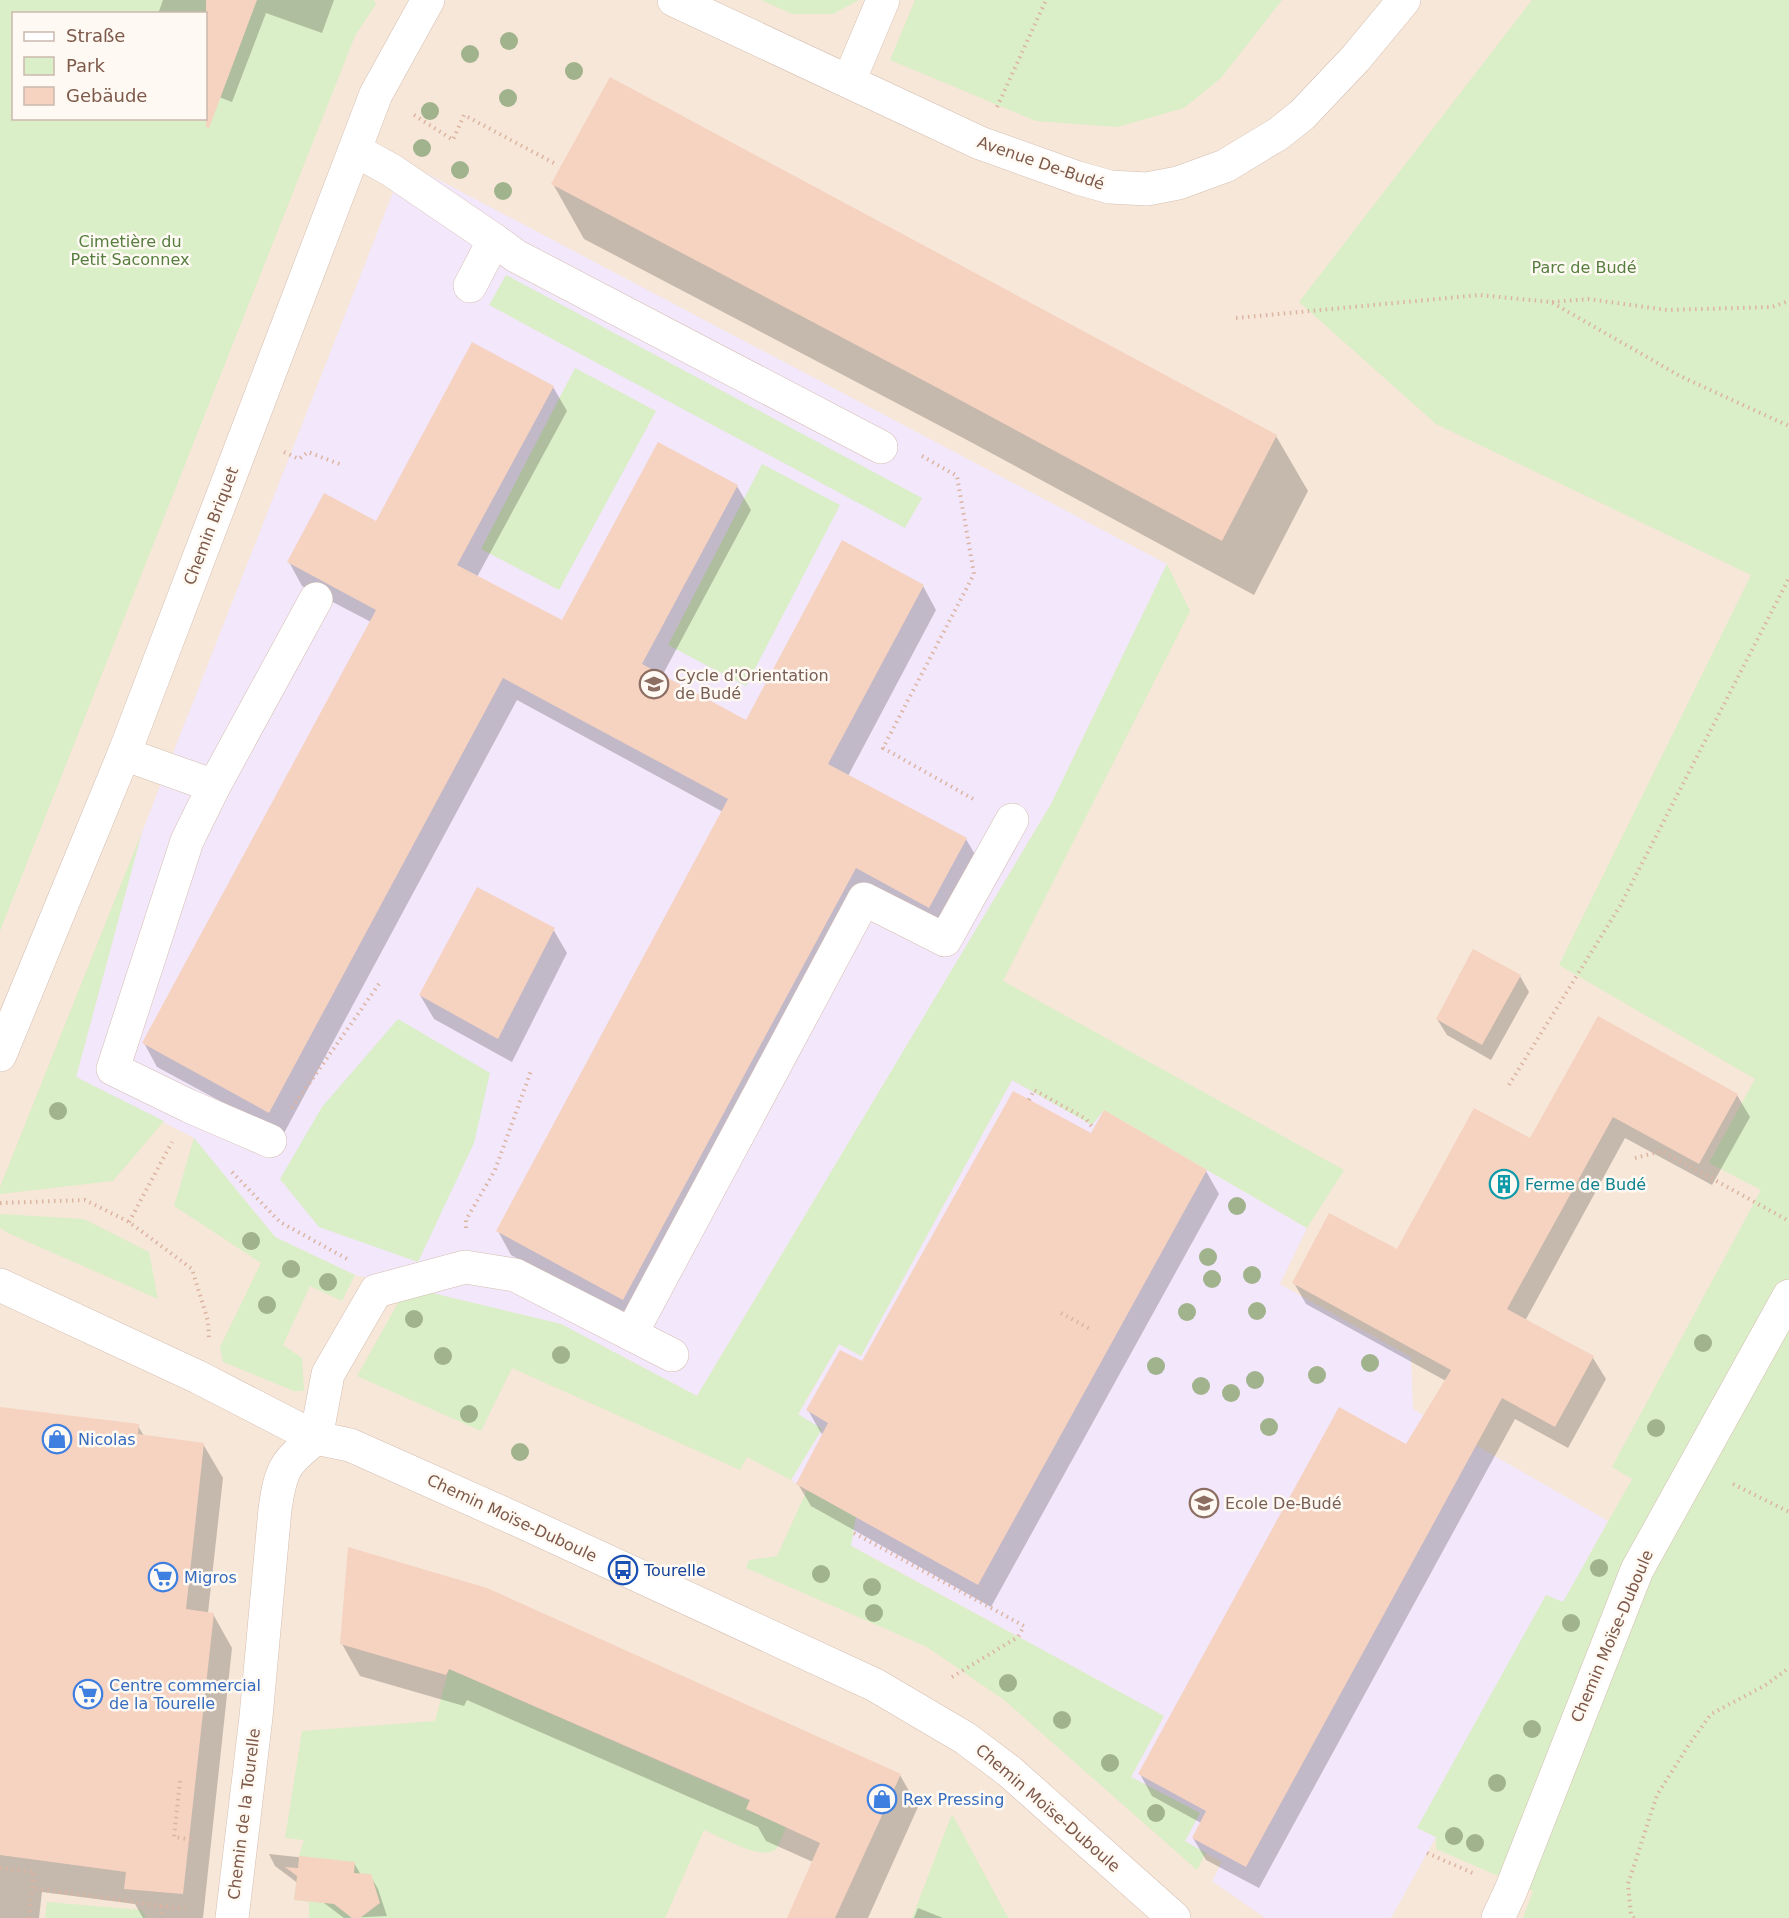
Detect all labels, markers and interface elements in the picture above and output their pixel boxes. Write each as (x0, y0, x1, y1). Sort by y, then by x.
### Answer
legend (12, 12, 207, 120)
text: Straße (66, 25, 125, 46)
text: Park (66, 55, 105, 76)
text: Gebäude (66, 85, 147, 106)
street label: Avenue De-Budé (975, 132, 1107, 194)
park label: Cimetière du Petit Saconnex (71, 232, 189, 269)
park label: Parc de Budé (1531, 258, 1637, 277)
street label: Chemin Briquet (180, 464, 242, 588)
place label: Cycle d'Orientation de Budé (675, 666, 829, 703)
school or university icon: Cycle d'Orientation de Budé (638, 668, 670, 700)
building icon: Ferme de Budé (1488, 1168, 1520, 1200)
place label: Ferme de Budé (1525, 1175, 1646, 1194)
shop icon: Nicolas (41, 1423, 73, 1455)
place label: Nicolas (78, 1430, 136, 1449)
street label: Chemin Moïse-Duboule (424, 1470, 600, 1566)
school or university icon: Ecole De-Budé (1188, 1487, 1220, 1519)
place label: Ecole De-Budé (1225, 1494, 1342, 1513)
street label: Chemin Moïse-Duboule (1567, 1547, 1657, 1725)
bus stop icon: Tourelle (607, 1554, 639, 1586)
supermarket icon: Migros (147, 1561, 179, 1593)
place label: Tourelle (643, 1561, 706, 1580)
place label: Migros (184, 1568, 237, 1587)
place label: Centre commercial de la Tourelle (109, 1676, 261, 1713)
supermarket icon: Centre commercial de la Tourelle (72, 1678, 104, 1710)
street label: Chemin de la Tourelle (224, 1727, 264, 1901)
street label: Chemin Moïse-Duboule (972, 1740, 1124, 1876)
shop icon: Rex Pressing (866, 1783, 898, 1815)
place label: Rex Pressing (903, 1790, 1004, 1809)

